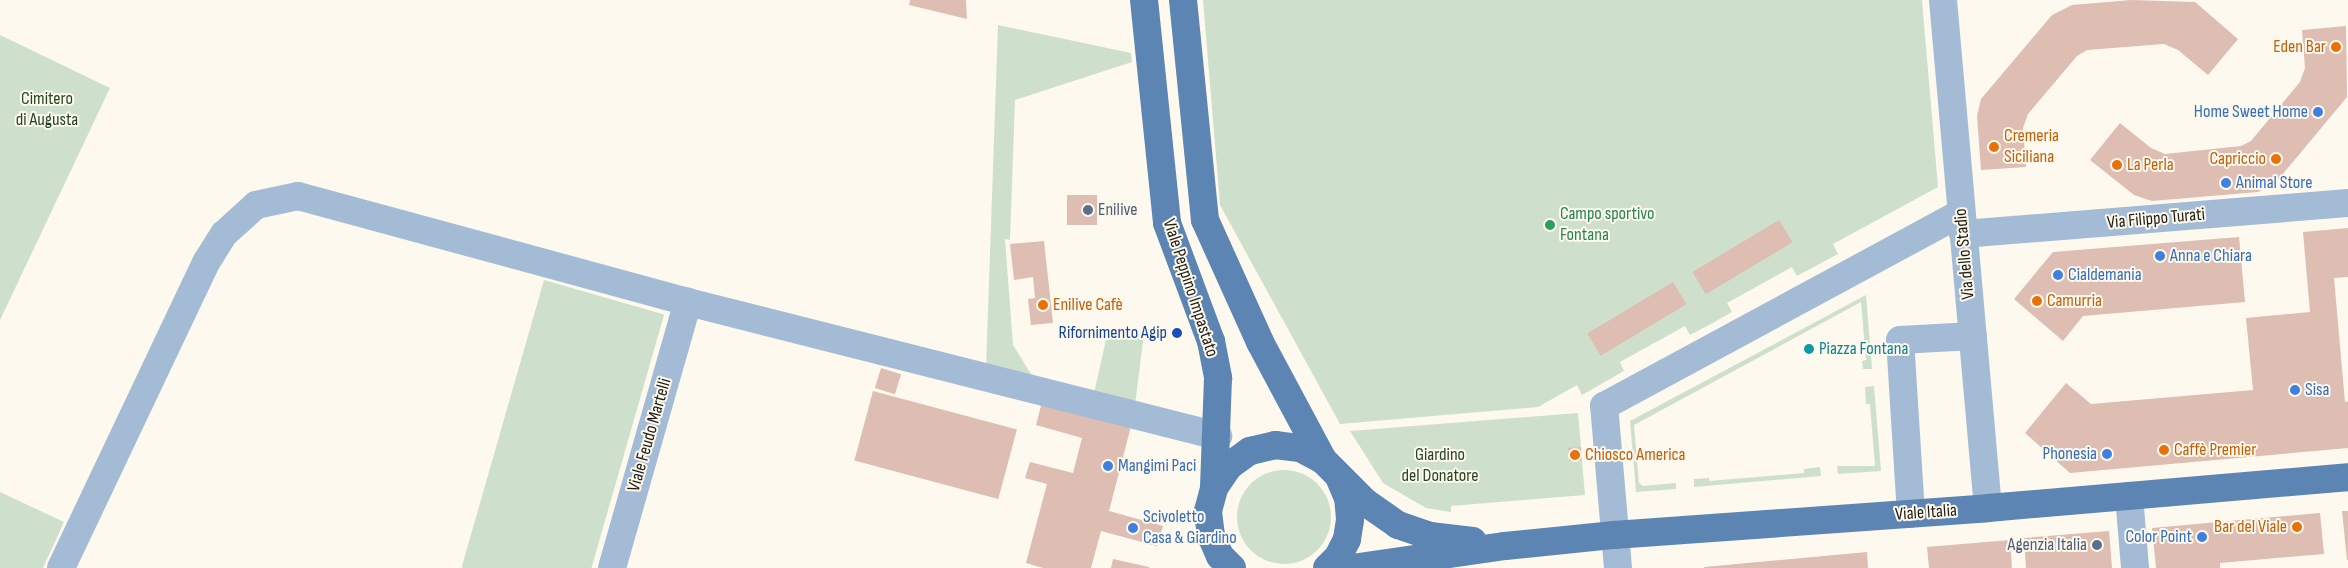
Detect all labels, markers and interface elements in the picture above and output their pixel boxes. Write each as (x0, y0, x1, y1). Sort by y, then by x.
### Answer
place label: Eden Bar (2273, 36, 2326, 58)
marker: Eden Bar (2330, 41, 2342, 53)
park label: Cimitero di Augusta (16, 89, 78, 132)
place label: Home Sweet Home (2194, 101, 2308, 123)
marker: Home Sweet Home (2312, 106, 2324, 118)
place label: Cremeria Siciliana (2004, 126, 2059, 168)
marker: Cremeria Siciliana (1988, 141, 2000, 153)
place label: Capriccio (2210, 148, 2266, 170)
marker: Capriccio (2270, 153, 2282, 165)
place label: La Perla (2127, 154, 2174, 176)
marker: La Perla (2111, 159, 2123, 171)
place label: Animal Store (2236, 172, 2312, 194)
marker: Animal Store (2220, 177, 2232, 189)
place label: Enilive (1098, 199, 1138, 221)
marker: Enilive (1082, 204, 1094, 216)
place label: Campo sportivo Fontana (1560, 204, 1655, 246)
street label: Via Filippo Turati (2106, 204, 2206, 234)
street label: Via dello Stadio (1950, 208, 1980, 300)
street label: Viale Peppino Impastato (1157, 216, 1223, 360)
marker: Campo sportivo Fontana (1544, 219, 1556, 231)
place label: Anna e Chiara (2170, 245, 2252, 267)
marker: Anna e Chiara (2154, 250, 2166, 262)
place label: Cialdemania (2068, 264, 2142, 286)
marker: Cialdemania (2052, 269, 2064, 281)
place label: Camurria (2047, 290, 2102, 312)
place label: Enilive Cafè (1053, 294, 1123, 316)
marker: Camurria (2031, 295, 2043, 307)
marker: Enilive Cafè (1037, 299, 1049, 311)
place label: Rifornimento Agip (1059, 322, 1167, 344)
marker: Rifornimento Agip (1171, 327, 1183, 339)
place label: Piazza Fontana (1819, 338, 1908, 360)
marker: Piazza Fontana (1803, 343, 1815, 355)
street label: Viale Feudo Martelli (623, 376, 677, 494)
place label: Sisa (2305, 379, 2329, 401)
marker: Sisa (2289, 384, 2301, 396)
place label: Caffè Premier (2174, 439, 2256, 461)
place label: Phonesia (2043, 443, 2097, 465)
place label: Chiosco America (1585, 444, 1685, 466)
marker: Caffè Premier (2158, 444, 2170, 456)
park label: Giardino del Donatore (1402, 445, 1478, 488)
marker: Phonesia (2101, 448, 2113, 460)
marker: Chiosco America (1569, 449, 1581, 461)
place label: Mangimi Paci (1118, 455, 1196, 477)
marker: Mangimi Paci (1102, 460, 1114, 472)
street label: Viale Italia (1894, 500, 1958, 526)
place label: Scivoletto Casa & Giardino (1143, 507, 1237, 550)
place label: Bar del Viale (2214, 516, 2287, 538)
marker: Bar del Viale (2291, 521, 2303, 533)
marker: Scivoletto Casa & Giardino (1127, 522, 1139, 534)
place label: Color Point (2125, 526, 2192, 548)
marker: Color Point (2196, 531, 2208, 543)
place label: Agenzia Italia (2007, 534, 2087, 556)
marker: Agenzia Italia (2091, 539, 2103, 551)

